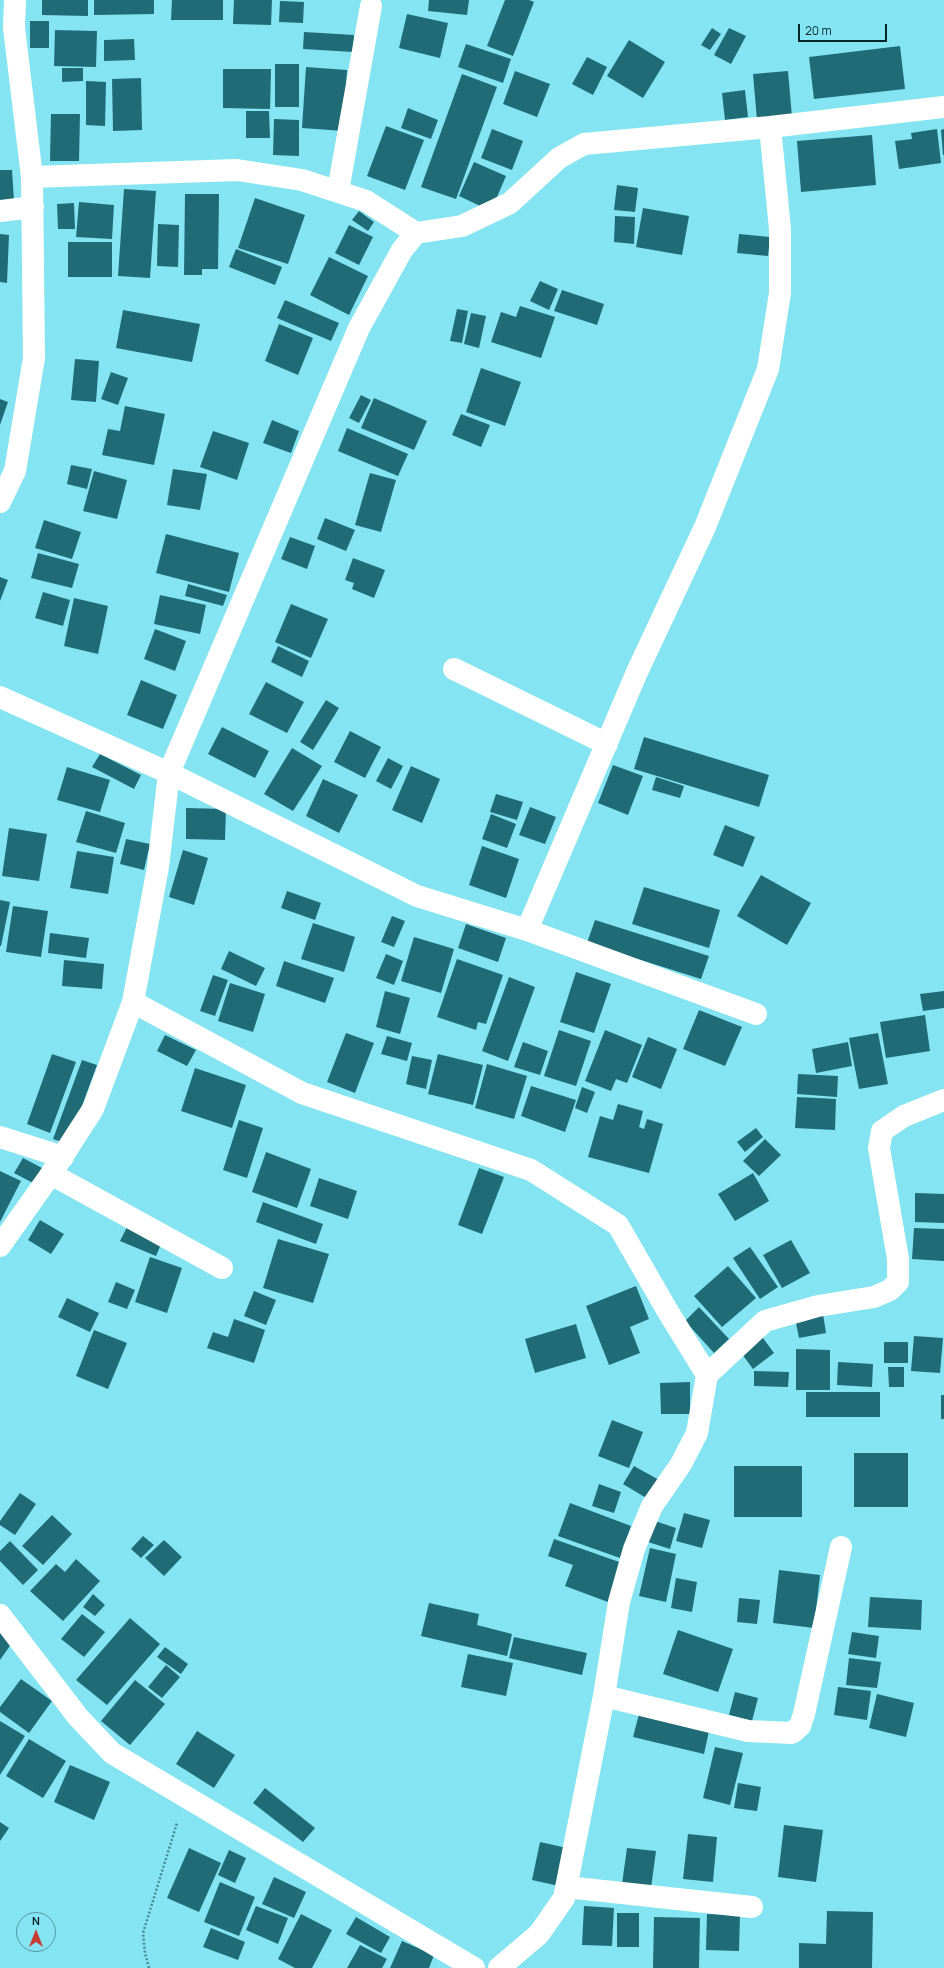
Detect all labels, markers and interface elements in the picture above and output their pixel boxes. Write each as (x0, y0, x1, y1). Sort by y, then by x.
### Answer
scale bar (800, 16, 889, 42)
text: 20 m (805, 22, 832, 39)
north arrow (16, 1912, 56, 1952)
text: N (32, 1913, 40, 1928)

